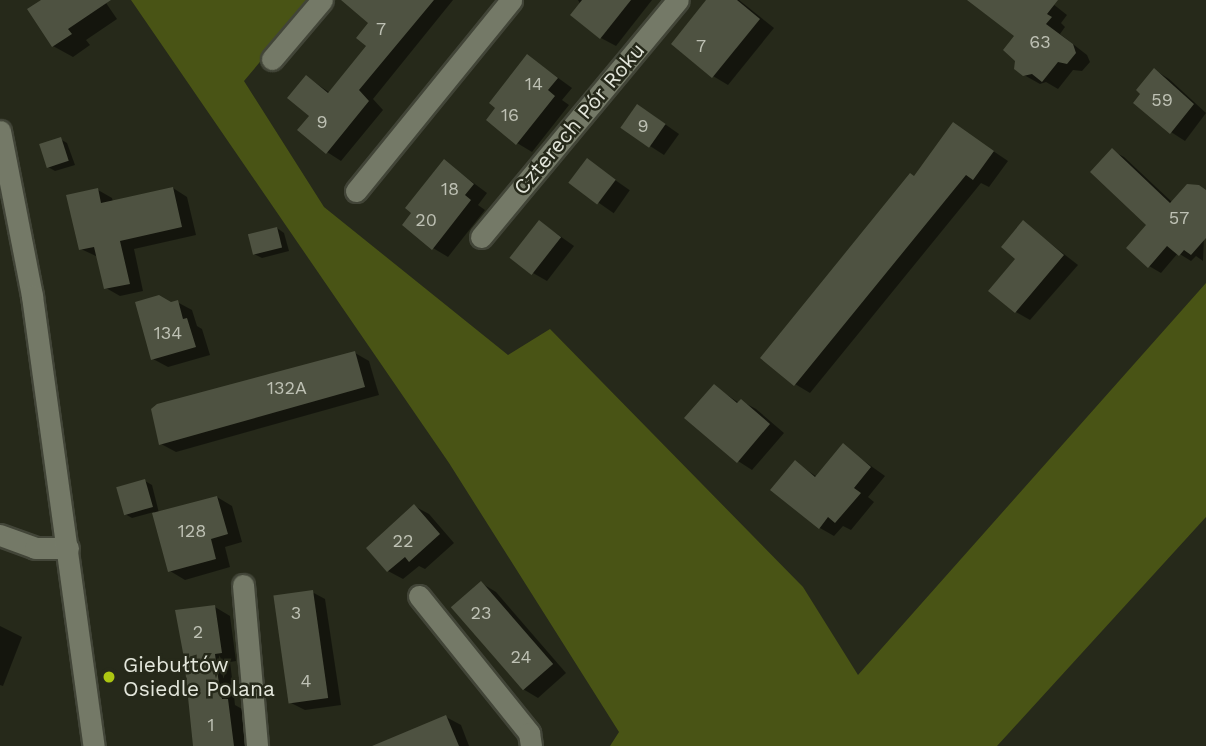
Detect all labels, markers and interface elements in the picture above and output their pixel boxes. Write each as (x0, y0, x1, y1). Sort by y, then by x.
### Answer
house number: 7 (376, 18, 386, 40)
house number: 63 (1029, 31, 1051, 53)
house number: 7 (696, 35, 706, 57)
street label: Czterech Pór Roku (508, 38, 650, 200)
house number: 14 (525, 73, 543, 95)
house number: 59 (1151, 89, 1173, 111)
house number: 16 (501, 104, 519, 126)
house number: 9 (316, 111, 328, 133)
house number: 9 (637, 115, 649, 137)
house number: 18 (441, 178, 459, 200)
house number: 57 (1169, 207, 1189, 229)
house number: 20 (415, 209, 437, 231)
house number: 134 (154, 322, 182, 344)
house number: 132A (267, 377, 307, 399)
house number: 128 (178, 520, 206, 542)
house number: 22 (393, 530, 413, 552)
house number: 3 (291, 602, 301, 624)
house number: 23 (471, 602, 491, 624)
house number: 2 (193, 621, 203, 643)
house number: 24 (511, 646, 531, 668)
place label: Giebułtów Osiedle Polana (123, 652, 275, 702)
marker: Giebułtów Osiedle Polana (101, 669, 117, 685)
house number: 4 (301, 670, 311, 692)
house number: 1 (207, 714, 215, 736)

